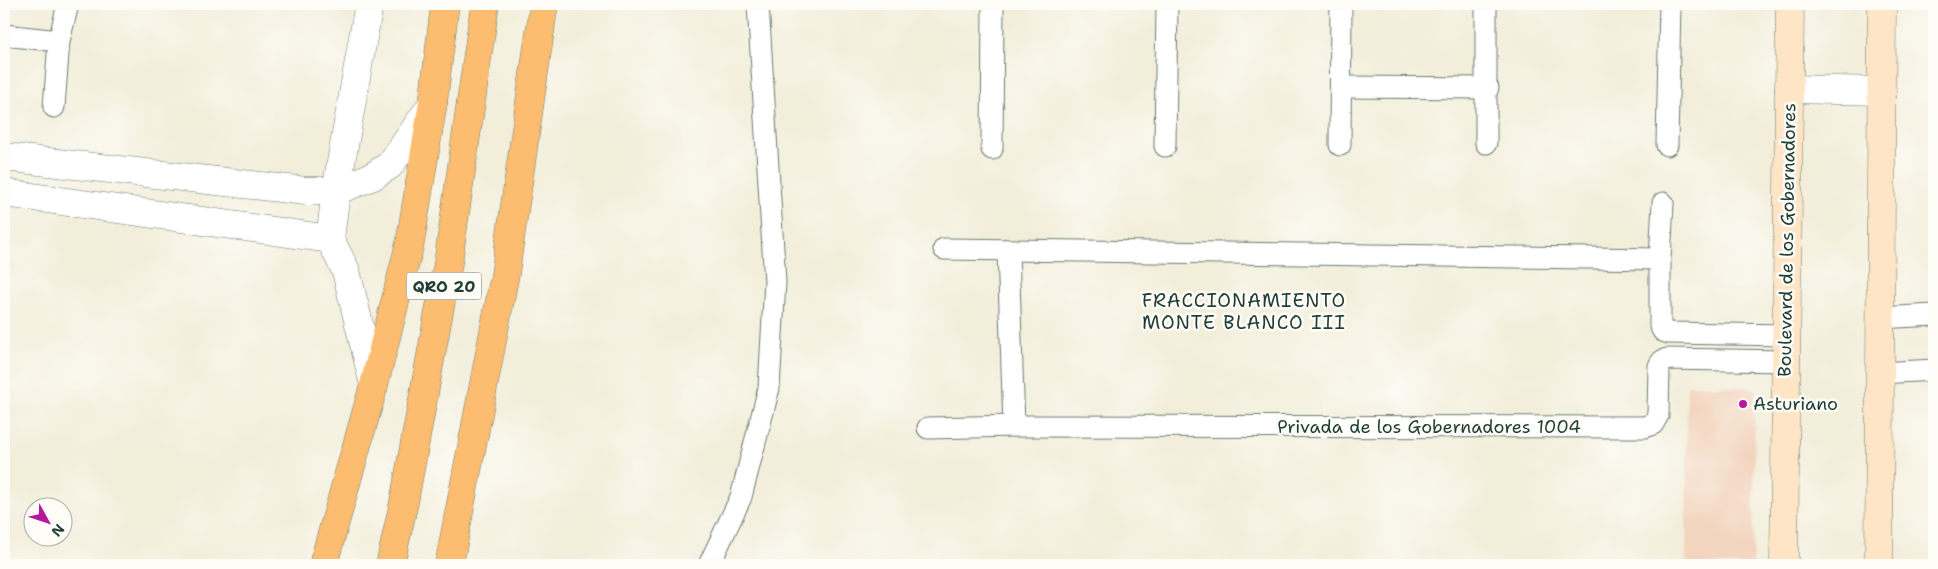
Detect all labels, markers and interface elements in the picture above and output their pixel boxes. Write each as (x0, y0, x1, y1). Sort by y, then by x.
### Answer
street label: Boulevard de los Gobernadores (1773, 103, 1801, 377)
road number: QRO 20 (406, 272, 482, 300)
district label: FRACCIONAMIENTO MONTE BLANCO III (1142, 288, 1346, 335)
place label: Asturiano (1753, 392, 1838, 416)
marker: Asturiano (1737, 398, 1749, 410)
street label: Privada de los Gobernadores 1004 (1277, 415, 1581, 439)
north arrow (22, 496, 72, 546)
text: N (47, 520, 68, 540)

